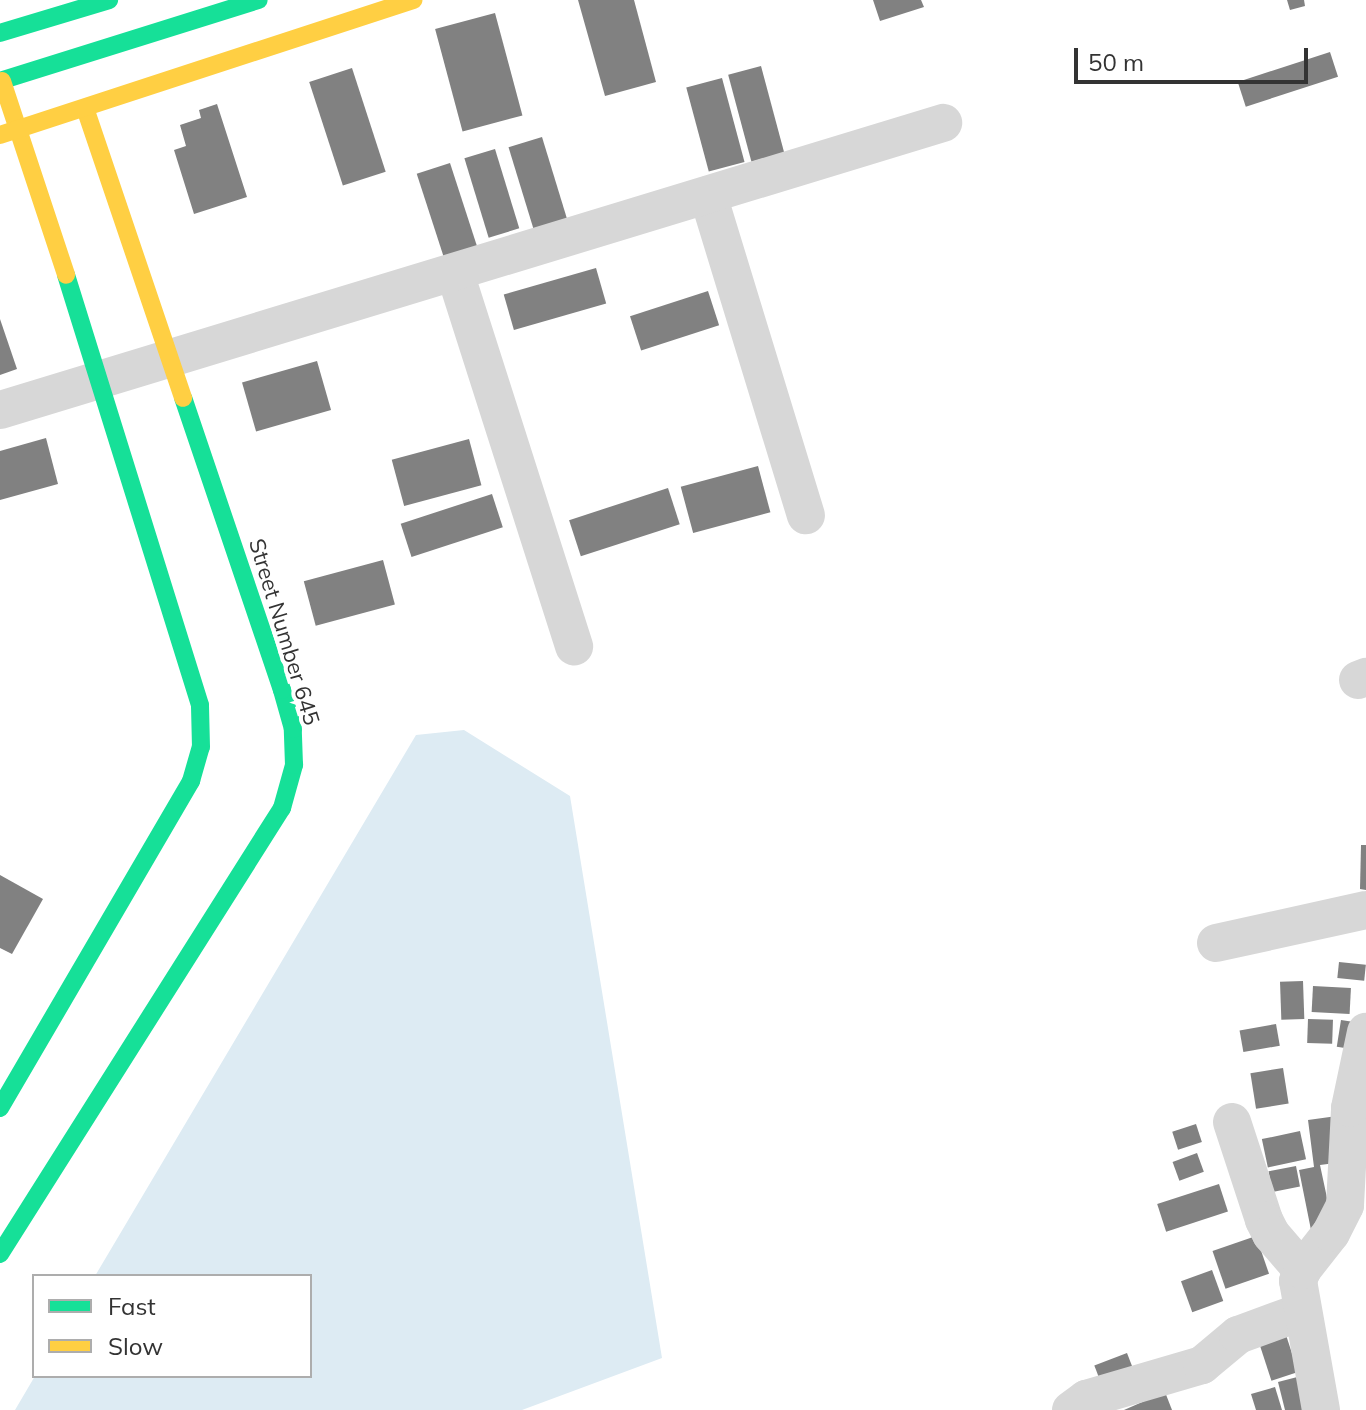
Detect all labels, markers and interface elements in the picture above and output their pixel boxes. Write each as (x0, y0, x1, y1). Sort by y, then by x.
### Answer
scale bar (1078, 32, 1312, 82)
text: 50 m (1088, 47, 1144, 77)
street label: Street Number 645 (243, 536, 325, 728)
legend (32, 1274, 312, 1378)
text: Fast (108, 1291, 156, 1321)
text: Slow (108, 1331, 163, 1361)

